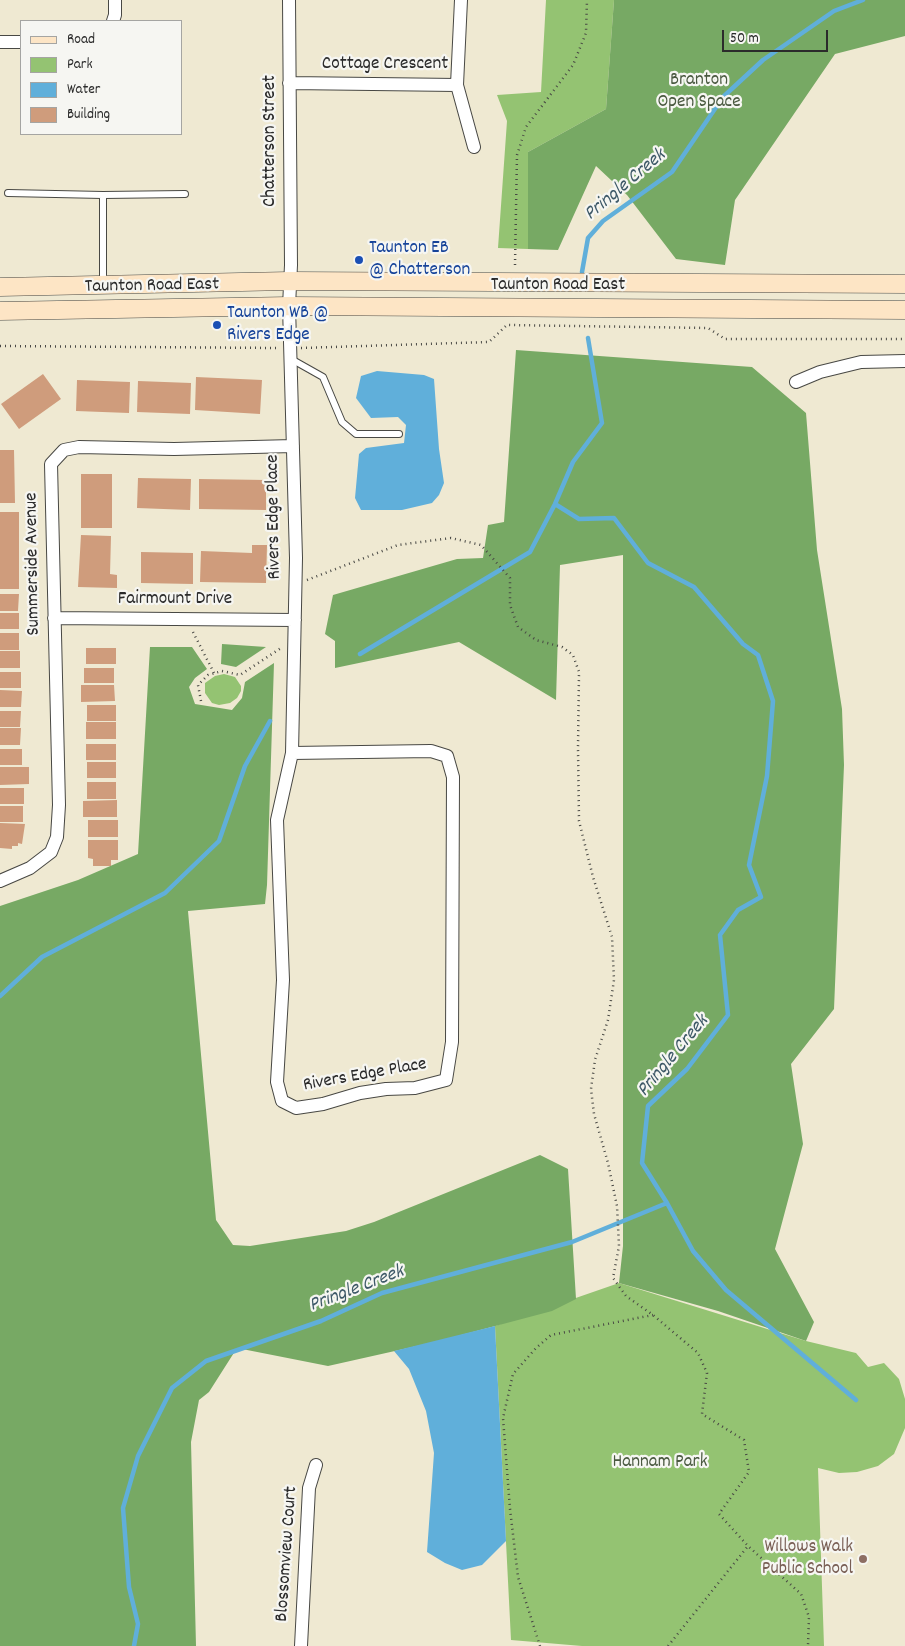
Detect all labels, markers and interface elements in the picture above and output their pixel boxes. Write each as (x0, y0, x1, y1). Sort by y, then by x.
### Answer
legend (20, 20, 182, 135)
scale bar (725, 20, 831, 52)
text: 50 m (730, 28, 759, 50)
text: Road (67, 29, 95, 51)
text: Park (67, 54, 93, 76)
street label: Cottage Crescent (322, 54, 448, 76)
park label: Branton Open Space (657, 70, 741, 114)
street label: Chatterson Street (260, 75, 282, 207)
text: Water (67, 79, 100, 101)
text: Building (67, 104, 110, 126)
water label: Pringle Creek (580, 145, 672, 227)
place label: Taunton EB @ Chatterson (369, 238, 470, 282)
marker: Taunton EB @ Chatterson (353, 254, 365, 266)
street label: Taunton Road East (85, 274, 219, 300)
street label: Taunton Road East (491, 275, 625, 297)
place label: Taunton WB @ Rivers Edge (227, 303, 329, 347)
marker: Taunton WB @ Rivers Edge (211, 319, 223, 331)
street label: Rivers Edge Place (263, 454, 287, 580)
street label: Summerside Avenue (21, 492, 47, 636)
street label: Fairmount Drive (118, 589, 232, 611)
water label: Pringle Creek (633, 1011, 715, 1103)
street label: Rivers Edge Place (301, 1054, 429, 1098)
water label: Pringle Creek (306, 1261, 408, 1319)
park label: Hannam Park (613, 1452, 707, 1474)
street label: Blossomview Court (272, 1485, 304, 1623)
place label: Willows Walk Public School (762, 1537, 853, 1581)
marker: Willows Walk Public School (857, 1553, 869, 1565)

